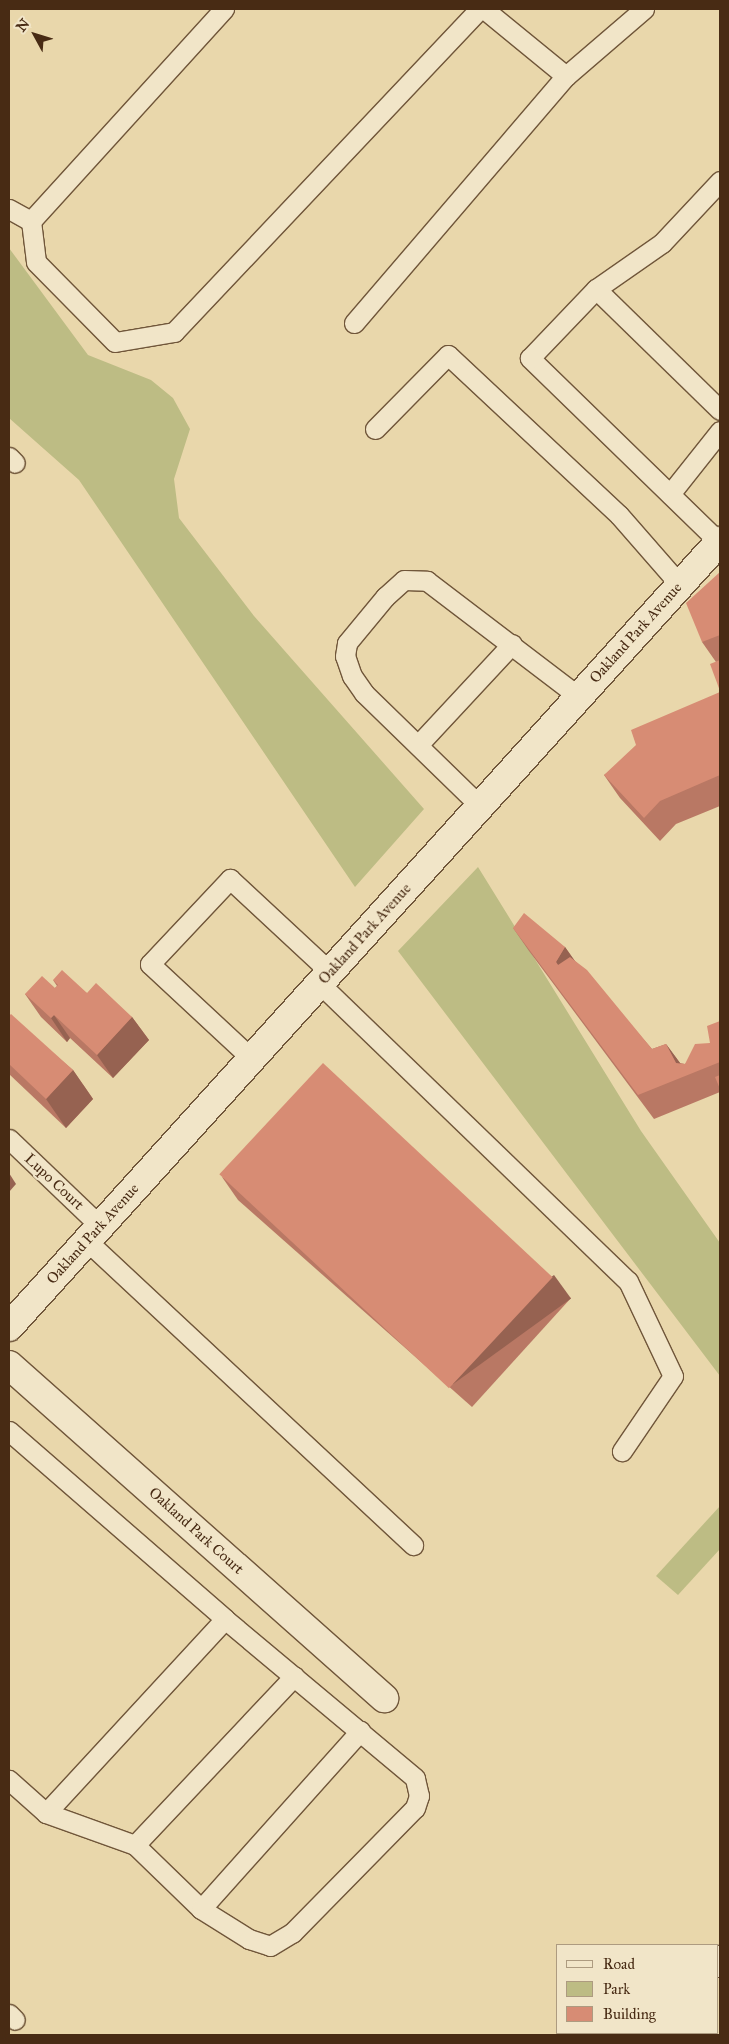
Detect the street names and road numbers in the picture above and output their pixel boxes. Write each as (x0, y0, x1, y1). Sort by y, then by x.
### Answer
street label: Oakland Park Avenue (586, 579, 686, 687)
street label: Oakland Park Avenue (315, 880, 415, 988)
street label: Lupo Court (21, 1150, 87, 1214)
street label: Oakland Park Avenue (43, 1180, 143, 1288)
street label: Oakland Park Court (145, 1484, 247, 1578)

